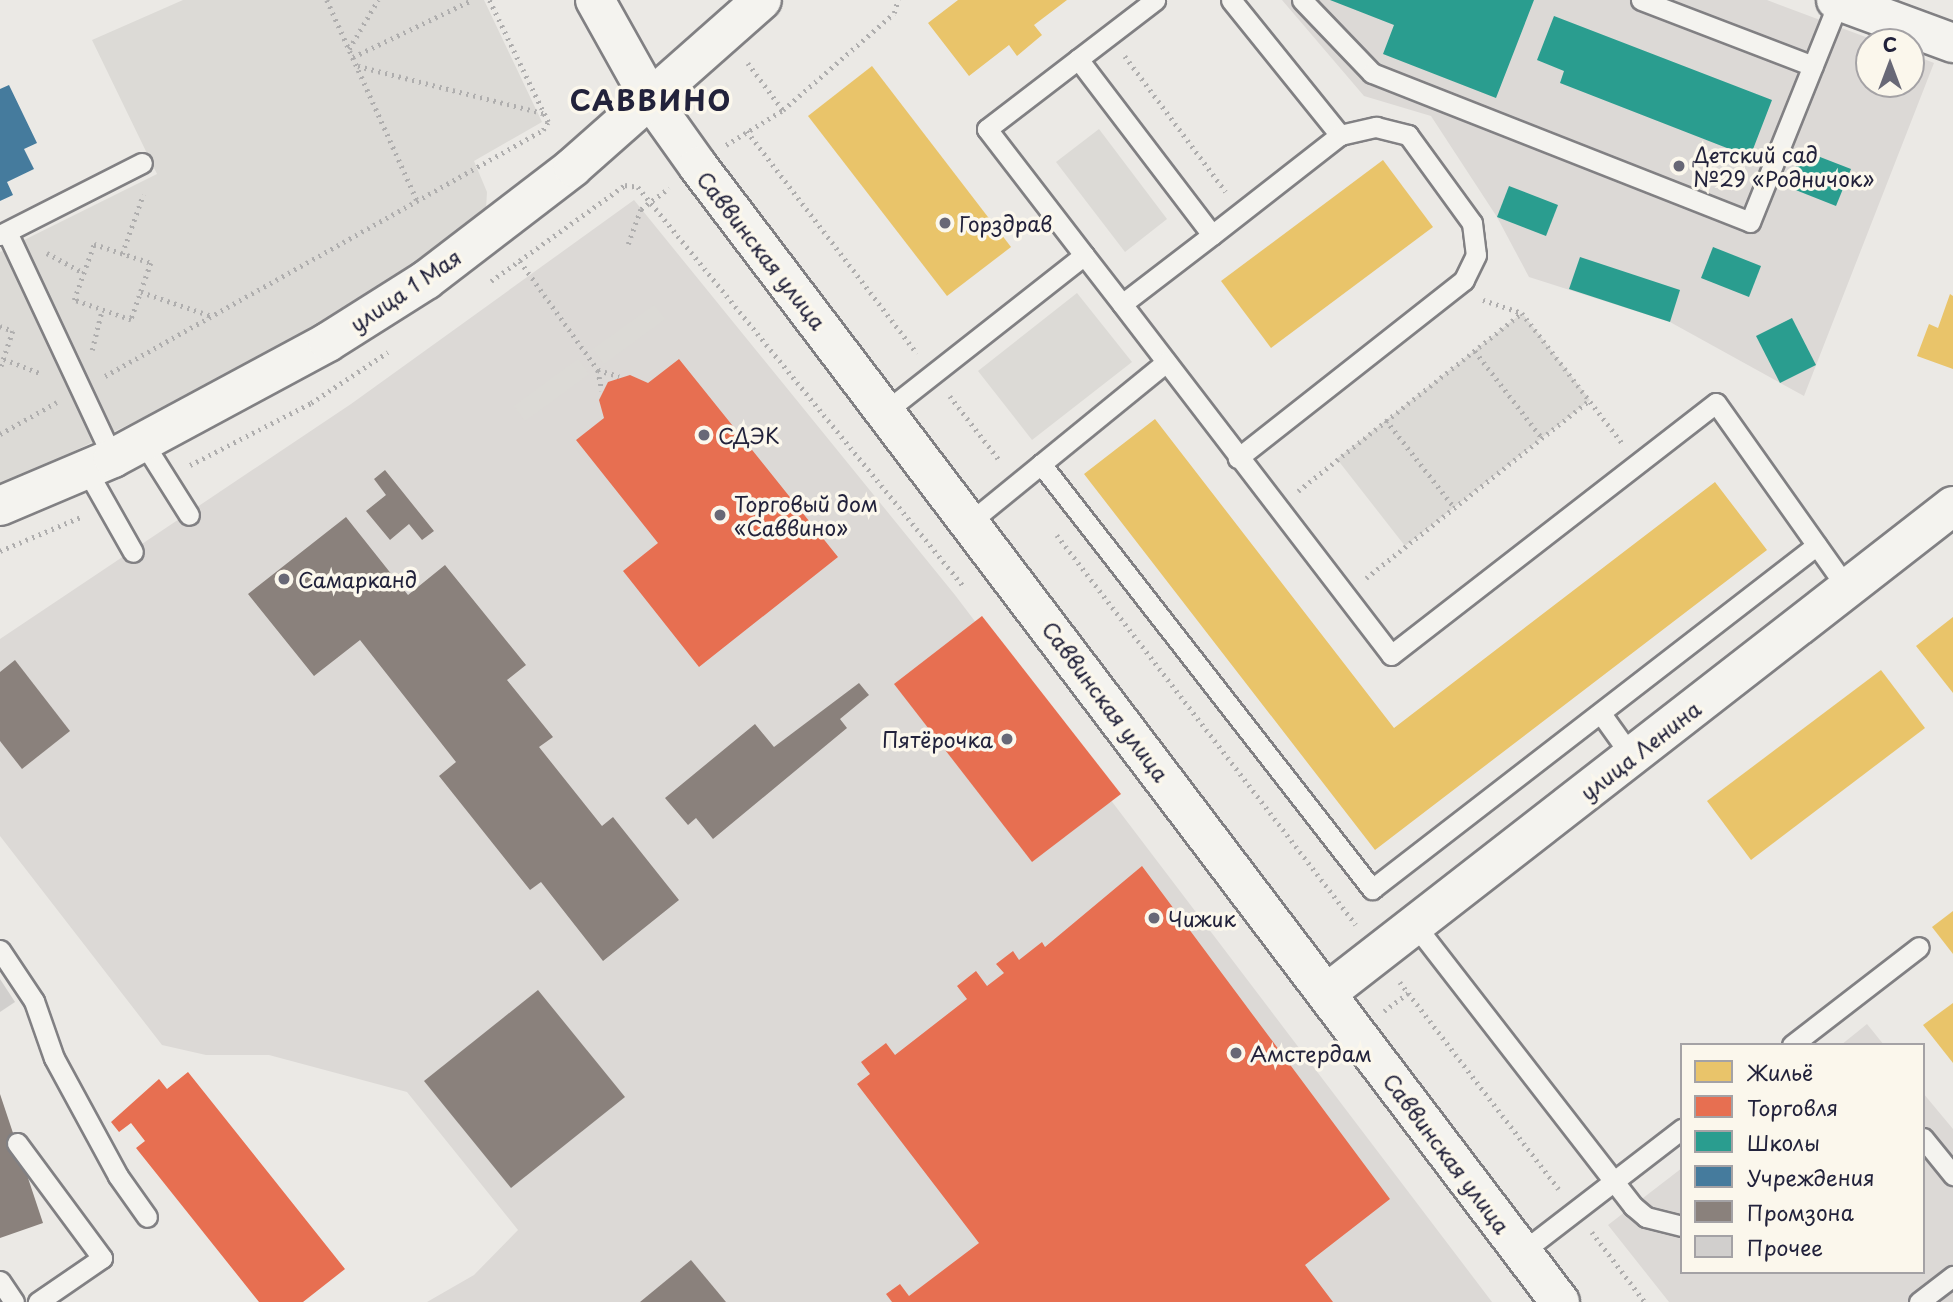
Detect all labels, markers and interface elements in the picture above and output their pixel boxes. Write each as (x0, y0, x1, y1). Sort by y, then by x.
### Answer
north arrow (1855, 28, 1925, 98)
text: С (1883, 30, 1897, 58)
district label: САВВИНО (570, 83, 732, 117)
place label: Детский сад №29 «Родничок» (1693, 141, 1875, 191)
marker: Детский сад №29 «Родничок» (1671, 158, 1687, 174)
street label: Саввинская улица (692, 166, 832, 334)
place label: Горздрав (959, 210, 1052, 236)
marker: Горздрав (937, 215, 953, 231)
street label: улица 1 Мая (344, 243, 466, 337)
place label: СДЭК (718, 422, 780, 448)
marker: СДЭК (696, 427, 712, 443)
place label: Торговый дом «Саввино» (734, 490, 878, 540)
marker: Торговый дом «Саввино» (712, 507, 728, 523)
place label: Самарканд (298, 566, 417, 592)
marker: Самарканд (276, 571, 292, 587)
street label: Саввинская улица (1037, 616, 1175, 786)
street label: улица Ленина (1574, 695, 1706, 805)
place label: Пятёрочка (882, 726, 993, 752)
marker: Пятёрочка (999, 731, 1015, 747)
place label: Чижик (1168, 905, 1236, 931)
marker: Чижик (1146, 910, 1162, 926)
place label: Амстердам (1250, 1040, 1372, 1066)
legend (1680, 1043, 1925, 1274)
marker: Амстердам (1228, 1045, 1244, 1061)
text: Жильё (1747, 1056, 1813, 1088)
street label: Саввинская улица (1378, 1068, 1516, 1238)
text: Торговля (1747, 1091, 1838, 1123)
text: Школы (1747, 1126, 1820, 1158)
text: Учреждения (1747, 1161, 1875, 1193)
text: Промзона (1747, 1196, 1854, 1228)
text: Прочее (1747, 1231, 1823, 1263)

